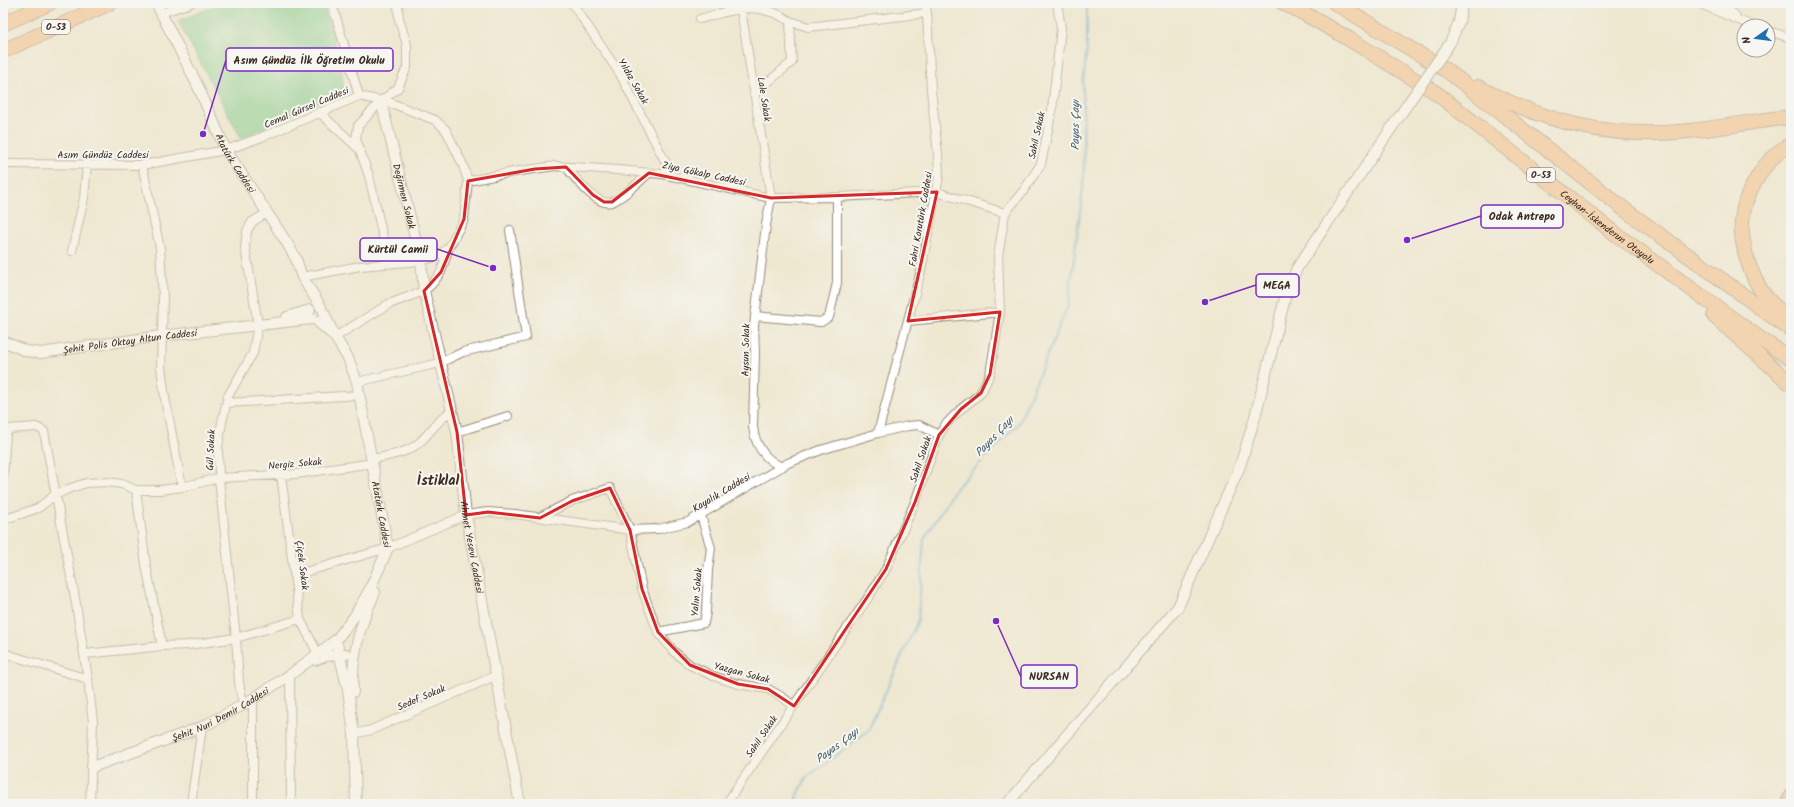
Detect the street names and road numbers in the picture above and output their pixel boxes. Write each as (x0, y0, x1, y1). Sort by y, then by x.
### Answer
road number: O-53 (42, 20, 70, 34)
street label: Yıldız Sokak (614, 56, 653, 108)
street label: Lale Sokak (753, 76, 775, 123)
street label: Cemal Gürsel Caddesi (261, 83, 352, 133)
street label: Sahil Sokak (1024, 110, 1050, 160)
street label: Atatürk Caddesi (211, 131, 259, 197)
street label: Asım Gündüz Caddesi (57, 147, 149, 163)
street label: Ziya Gökalp Caddesi (661, 157, 748, 191)
street label: Değirmen Sokak (388, 162, 420, 231)
road number: O-53 (1527, 168, 1555, 182)
street label: Fahri Korutürk Caddesi (905, 170, 937, 268)
street label: Ceyhan-İskenderun Otoyolu (1556, 186, 1658, 269)
street label: Aysun Sokak (738, 323, 754, 377)
street label: Şehit Polis Oktay Altun Caddesi (62, 325, 199, 359)
street label: Gül Sokak (202, 429, 220, 471)
street label: Sahil Sokak (906, 434, 936, 485)
street label: Nergiz Sokak (267, 454, 323, 474)
street label: Kayalık Caddesi (689, 469, 754, 517)
street label: Atatürk Caddesi (367, 480, 395, 549)
street label: Ahmet Yesevi Caddesi (456, 500, 488, 595)
street label: Çiçek Sokak (291, 539, 313, 591)
street label: Yalın Sokak (687, 567, 707, 617)
street label: Yazgan Sokak (712, 658, 772, 688)
street label: Sedef Sokak (395, 680, 448, 715)
street label: Şehit Nuri Demir Caddesi (170, 683, 273, 746)
street label: Sahil Sokak (742, 712, 782, 761)

